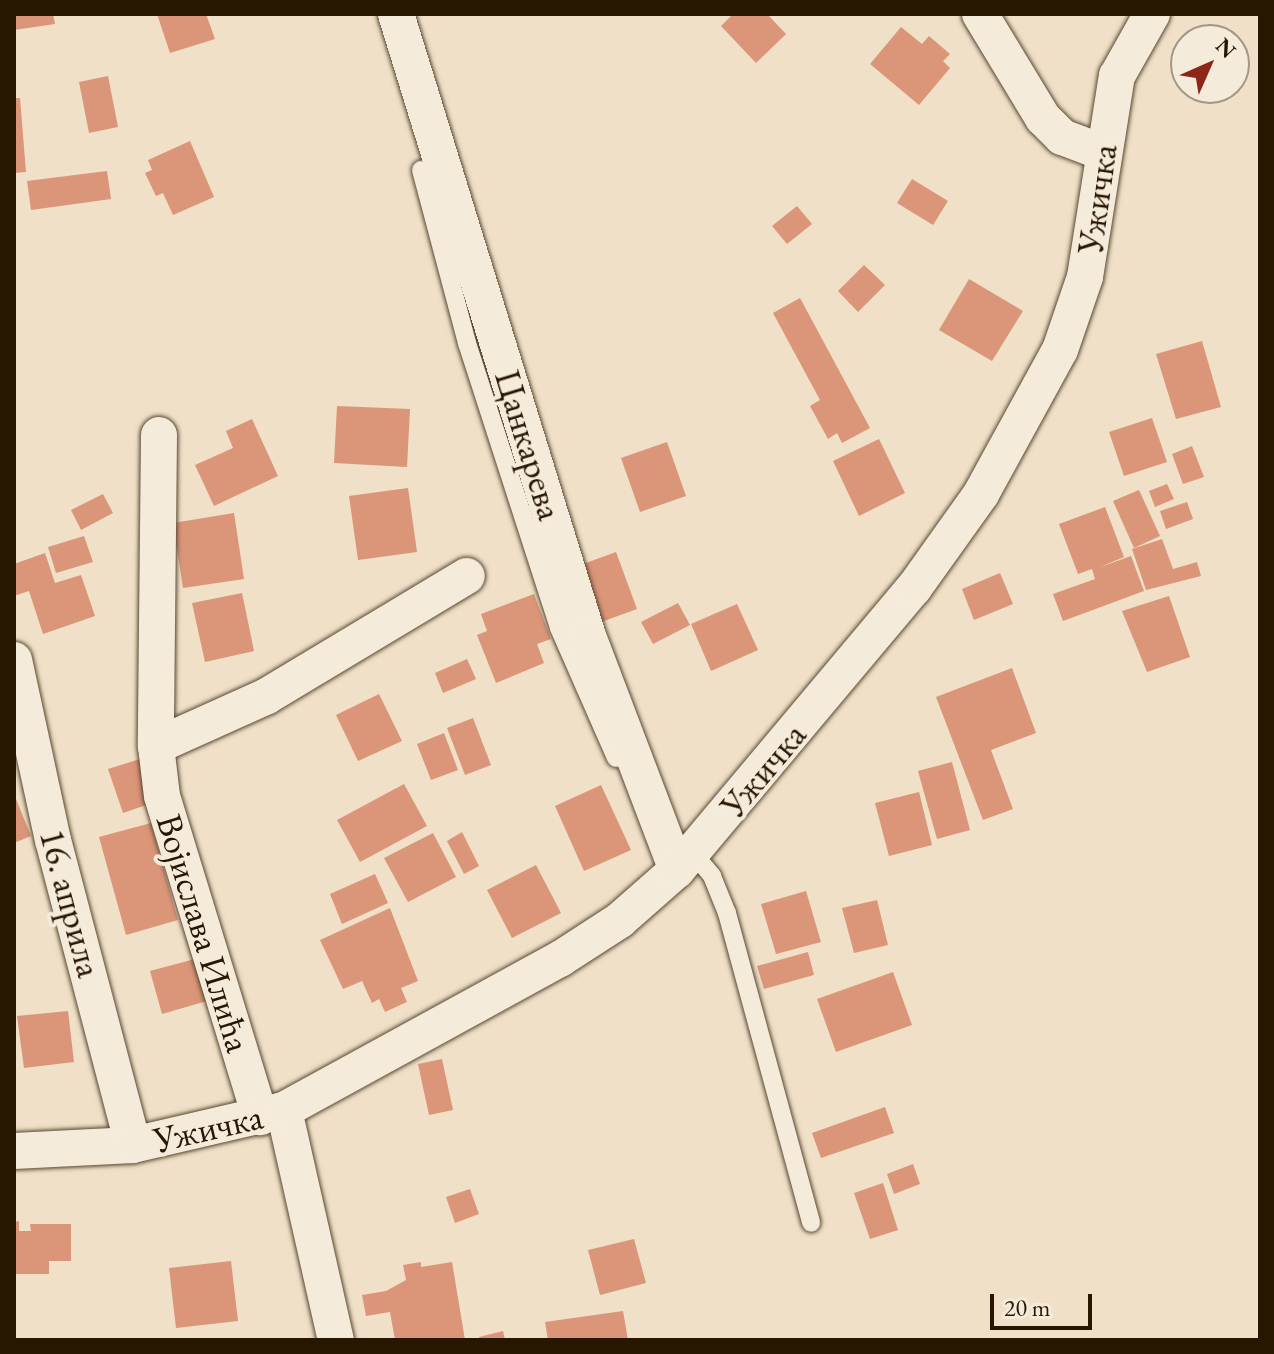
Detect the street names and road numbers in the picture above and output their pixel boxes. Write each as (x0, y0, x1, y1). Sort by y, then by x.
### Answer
street label: Ужичка (1068, 141, 1126, 257)
street label: Цанкарева (486, 365, 572, 525)
street label: Ужичка (711, 714, 815, 826)
street label: Војислава Илића (147, 809, 261, 1057)
street label: 16. априла (30, 824, 112, 982)
street label: Ужичка (149, 1094, 267, 1162)

